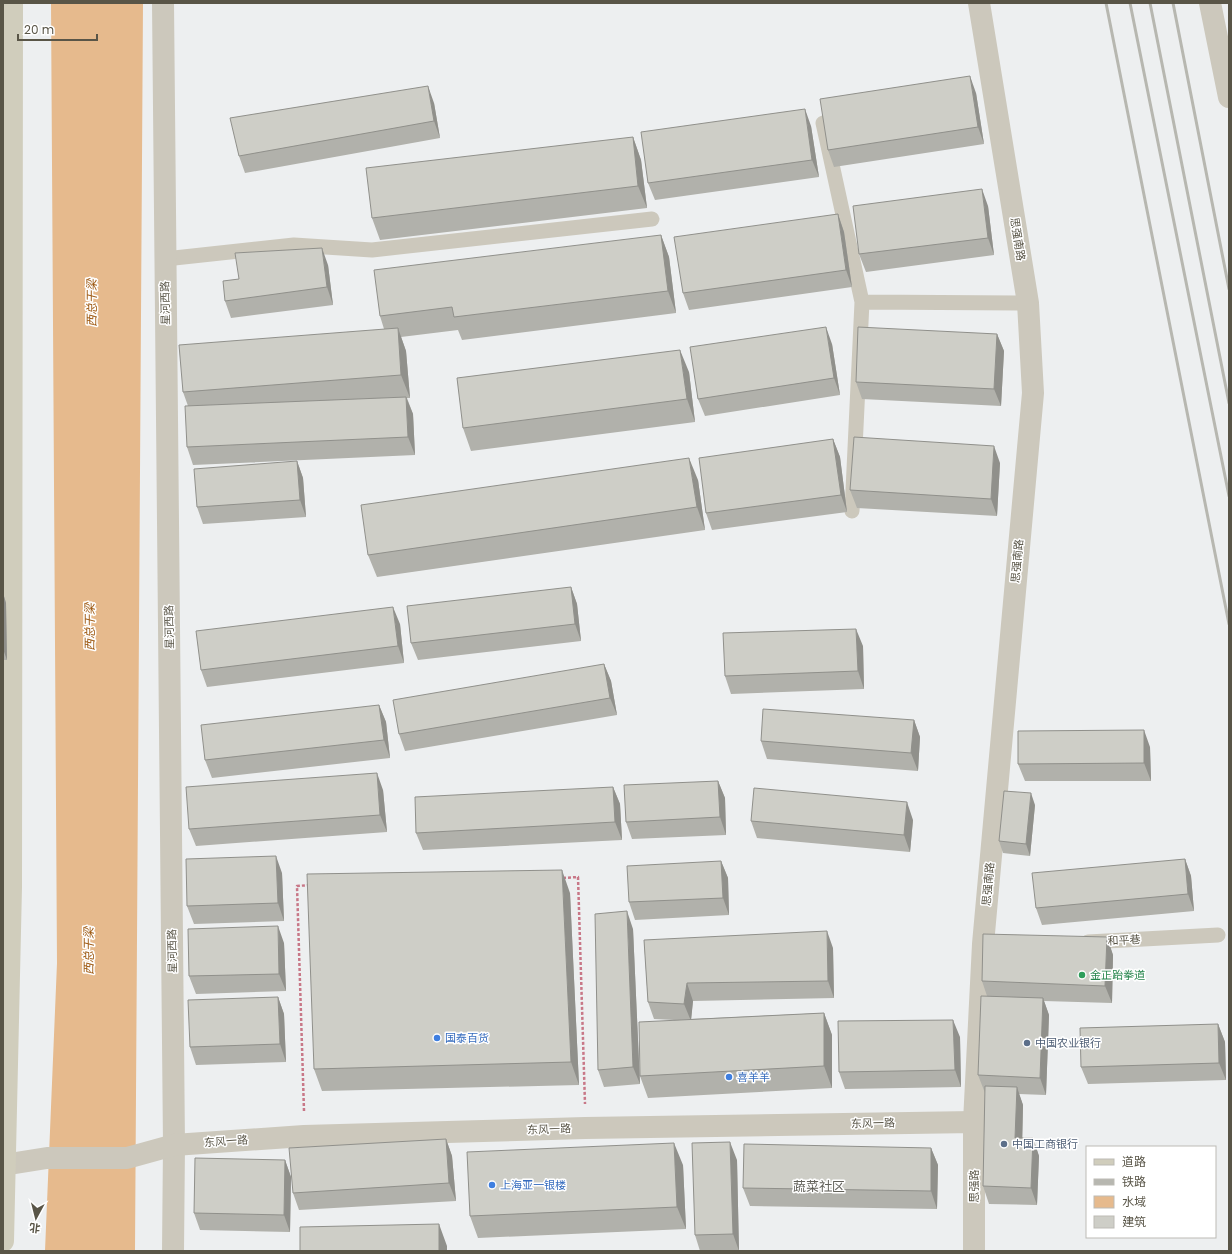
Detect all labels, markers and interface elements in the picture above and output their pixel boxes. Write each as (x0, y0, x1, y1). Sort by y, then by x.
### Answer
scale bar (18, 16, 97, 42)
text: 20 m (24, 21, 54, 38)
street label: 思强南路 (1007, 216, 1029, 262)
water label: 西总干梁 (83, 278, 100, 327)
street label: 星河西路 (157, 281, 173, 325)
street label: 思强南路 (1007, 538, 1027, 584)
water label: 西总干梁 (81, 602, 98, 651)
street label: 星河西路 (161, 605, 177, 649)
street label: 思强南路 (978, 861, 998, 907)
water label: 西总干梁 (80, 926, 97, 975)
street label: 星河西路 (164, 929, 180, 973)
street label: 和平巷 (1107, 931, 1141, 949)
place label: 金正跆拳道 (1090, 967, 1145, 983)
marker: 金正跆拳道 (1077, 970, 1087, 980)
place label: 国泰百货 (445, 1030, 489, 1046)
marker: 国泰百货 (432, 1033, 442, 1043)
place label: 中国农业银行 (1035, 1035, 1101, 1051)
marker: 中国农业银行 (1022, 1038, 1032, 1048)
place label: 喜羊羊 (737, 1069, 770, 1085)
marker: 喜羊羊 (724, 1072, 734, 1082)
street label: 东风一路 (851, 1115, 895, 1131)
street label: 东风一路 (527, 1120, 571, 1138)
street label: 东风一路 (203, 1131, 249, 1151)
place label: 中国工商银行 (1012, 1136, 1078, 1152)
marker: 中国工商银行 (999, 1139, 1009, 1149)
legend (1086, 1146, 1216, 1238)
text: 道路 (1122, 1153, 1146, 1170)
street label: 思强路 (966, 1170, 982, 1203)
text: 铁路 (1122, 1173, 1146, 1190)
place label: 上海亚一银楼 (500, 1177, 566, 1193)
district label: 蔬菜社区 (793, 1177, 845, 1196)
marker: 上海亚一银楼 (487, 1180, 497, 1190)
text: 水域 (1122, 1193, 1146, 1210)
north arrow (16, 1198, 56, 1238)
text: 建筑 (1122, 1213, 1146, 1230)
text: 北 (28, 1219, 41, 1237)

